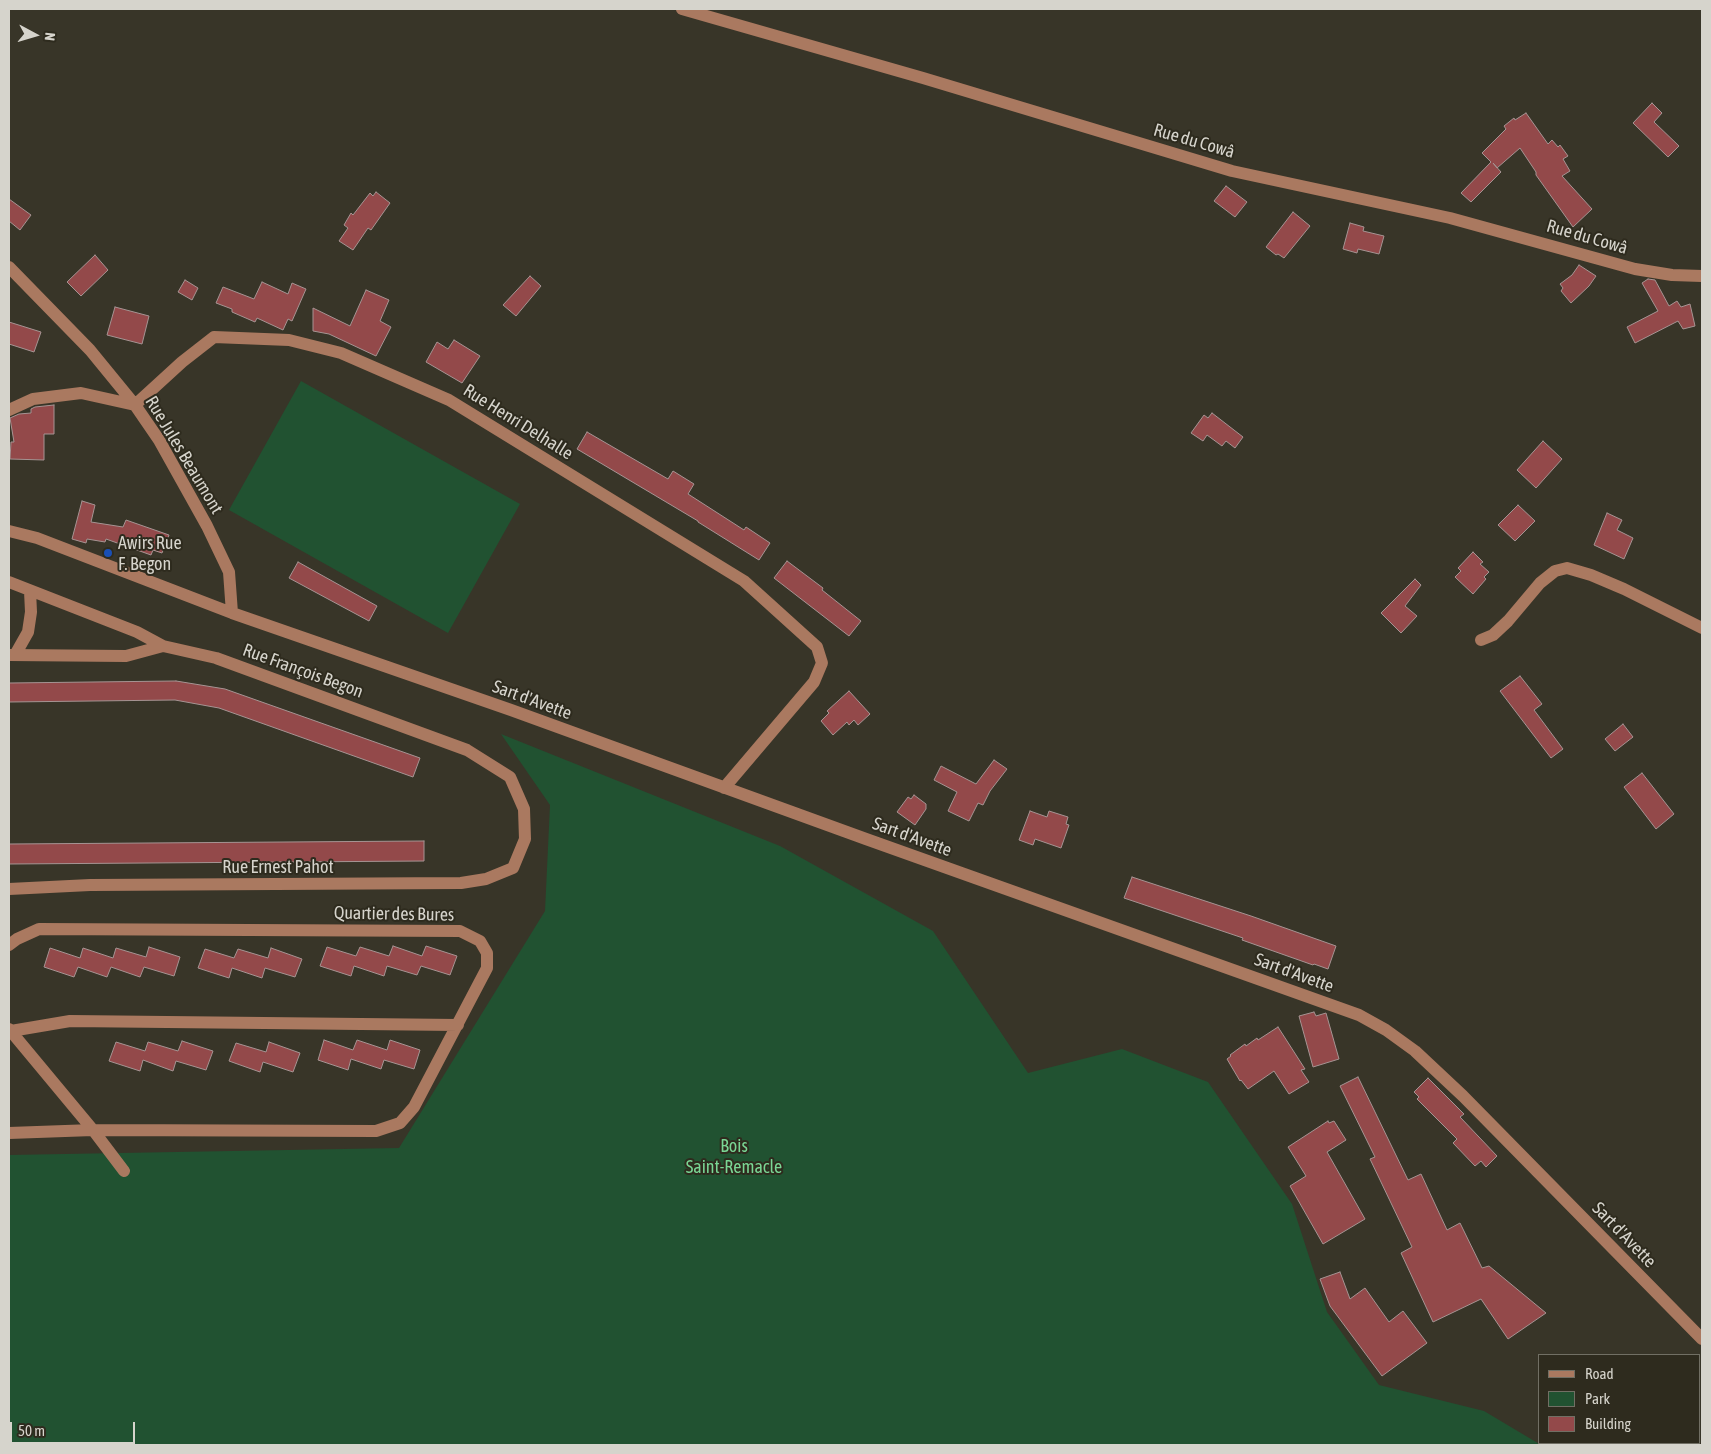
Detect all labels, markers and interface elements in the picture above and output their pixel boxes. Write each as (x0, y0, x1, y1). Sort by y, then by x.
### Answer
north arrow (10, 10, 60, 60)
text: N (42, 32, 58, 42)
street label: Rue du Cowâ (1151, 119, 1237, 163)
street label: Rue du Cowâ (1544, 215, 1630, 259)
street label: Rue Henri Delhalle (459, 380, 577, 464)
street label: Rue Jules Beaumont (140, 392, 228, 518)
place label: Awirs Rue F. Begon (118, 532, 182, 574)
marker: Awirs Rue F. Begon (102, 547, 114, 559)
street label: Rue François Begon (240, 639, 366, 703)
street label: Sart d'Avette (489, 676, 575, 724)
street label: Sart d'Avette (869, 813, 955, 861)
street label: Rue Ernest Pahot (222, 856, 334, 878)
street label: Quartier des Bures (334, 902, 454, 926)
street label: Sart d'Avette (1251, 949, 1337, 997)
park label: Bois Saint-Remacle (686, 1135, 782, 1178)
street label: Sart d'Avette (1587, 1198, 1661, 1272)
legend (1538, 1354, 1701, 1444)
text: Road (1585, 1365, 1614, 1382)
text: Park (1585, 1390, 1610, 1407)
scale bar (12, 1412, 138, 1444)
text: Building (1585, 1415, 1631, 1432)
text: 50 m (18, 1422, 45, 1439)

